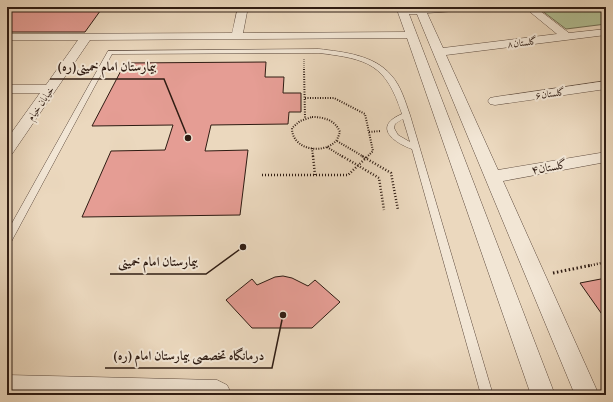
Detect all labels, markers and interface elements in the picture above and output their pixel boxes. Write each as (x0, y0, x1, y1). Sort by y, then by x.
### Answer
street label: گلستان۸ (506, 34, 538, 52)
callout: بیمارستان امام خمینی(ره) (50, 54, 164, 79)
text: بیمارستان امام خمینی(ره) (58, 59, 157, 78)
street label: خیابان خیام (24, 84, 59, 125)
street label: گلستان۶ (534, 85, 566, 103)
street label: گلستان۴ (530, 156, 568, 179)
callout: بیمارستان امام خمینی (110, 249, 206, 274)
text: بیمارستان امام خمینی (118, 254, 199, 273)
callout: درمانگاه تخصصی بیمارستان امام (ره) (105, 343, 272, 368)
text: درمانگاه تخصصی بیمارستان امام (ره) (114, 347, 265, 367)

